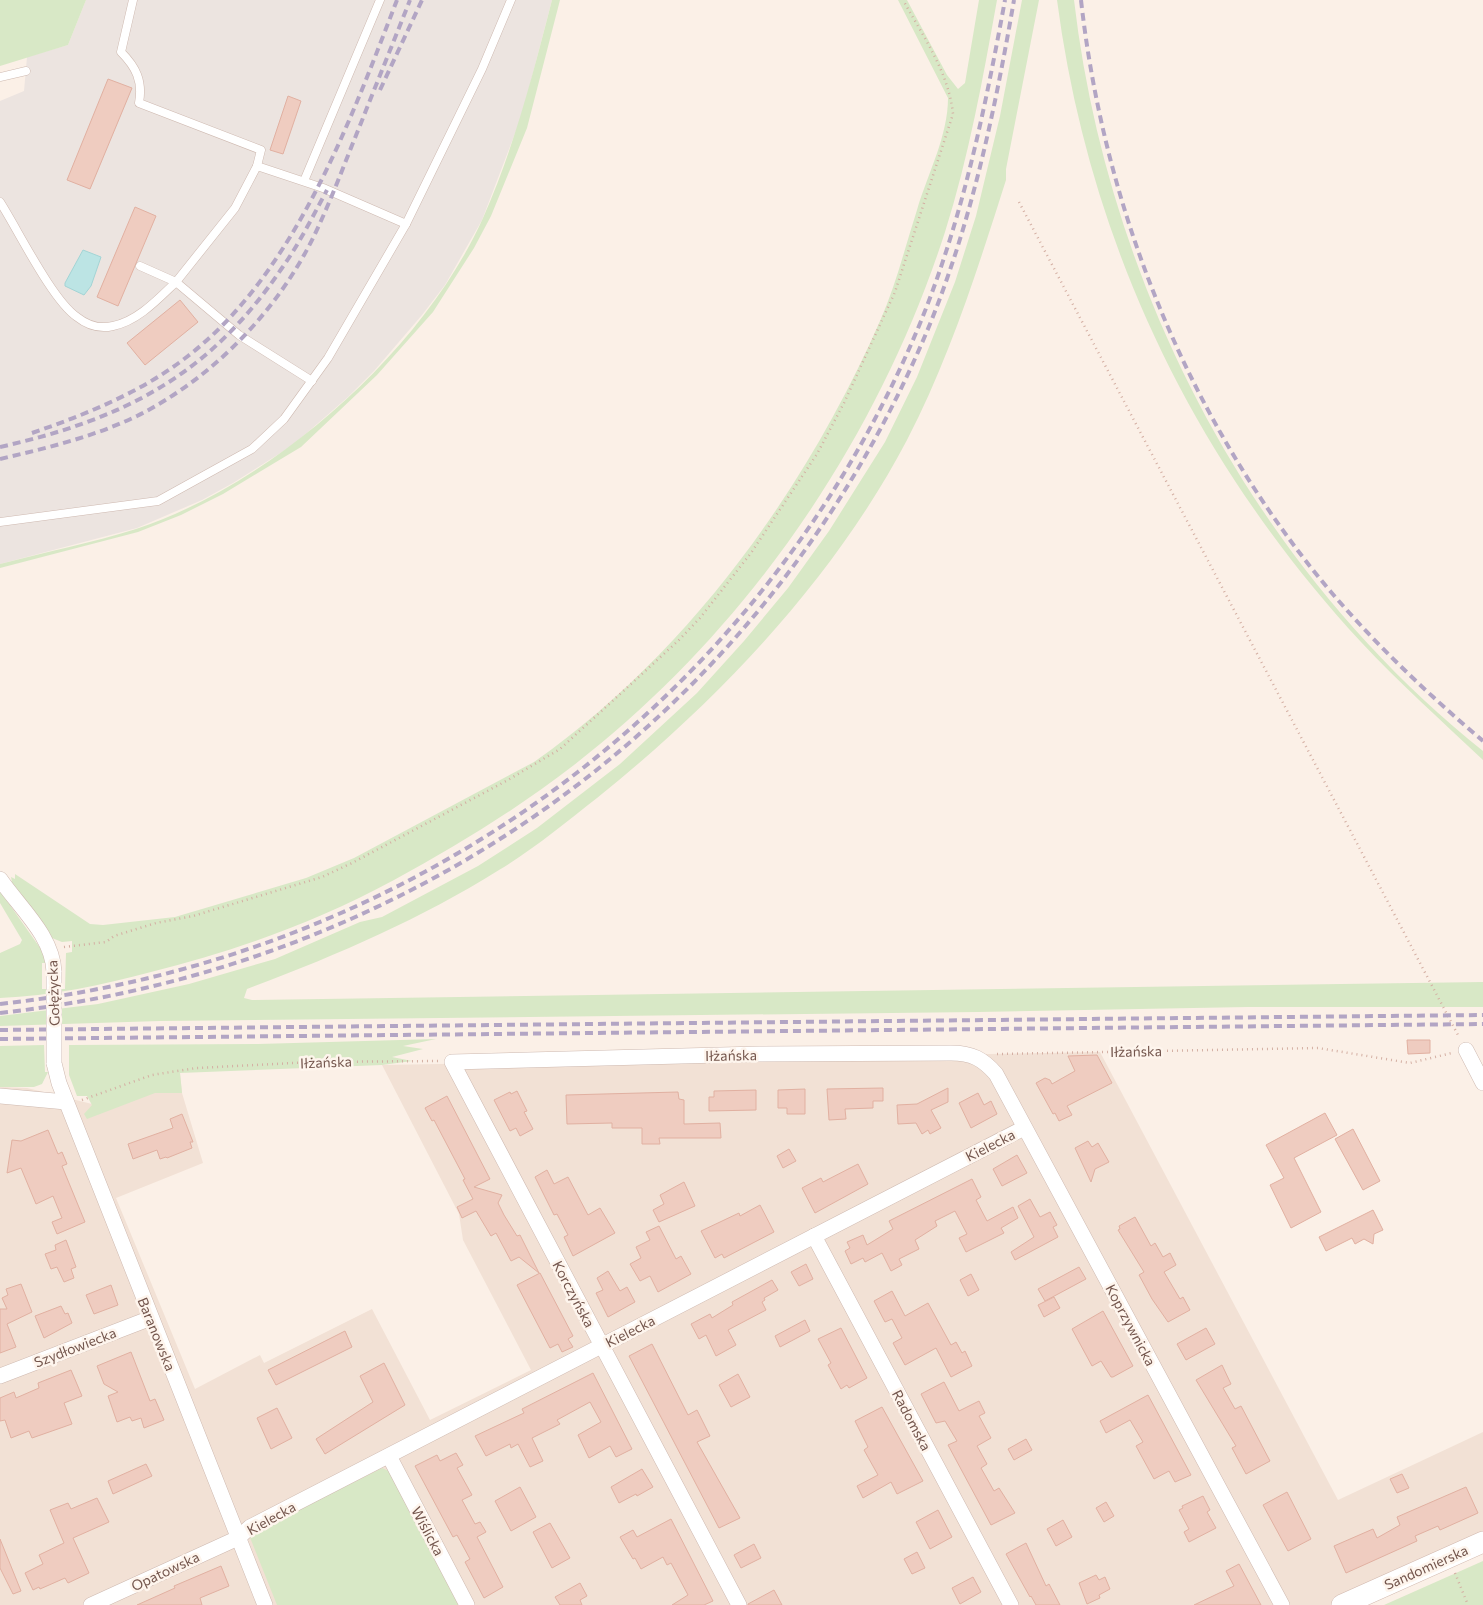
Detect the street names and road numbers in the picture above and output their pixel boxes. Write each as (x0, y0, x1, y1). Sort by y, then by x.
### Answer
street label: Gołężycka (43, 960, 63, 1026)
street label: Iłżańska (1110, 1042, 1162, 1060)
street label: Iłżańska (705, 1046, 757, 1064)
street label: Iłżańska (300, 1053, 352, 1071)
street label: Kielecka (962, 1125, 1018, 1165)
street label: Korczyńska (549, 1258, 599, 1330)
street label: Koprzywnicka (1102, 1281, 1160, 1369)
street label: Baranowska (135, 1295, 179, 1373)
street label: Kielecka (602, 1311, 658, 1351)
street label: Szydłowiecka (31, 1324, 119, 1370)
street label: Radomska (889, 1387, 935, 1453)
street label: Kielecka (244, 1498, 298, 1538)
street label: Wiślicka (408, 1504, 448, 1558)
street label: Sandomierska (1382, 1541, 1470, 1593)
street label: Opatowska (128, 1548, 202, 1594)

